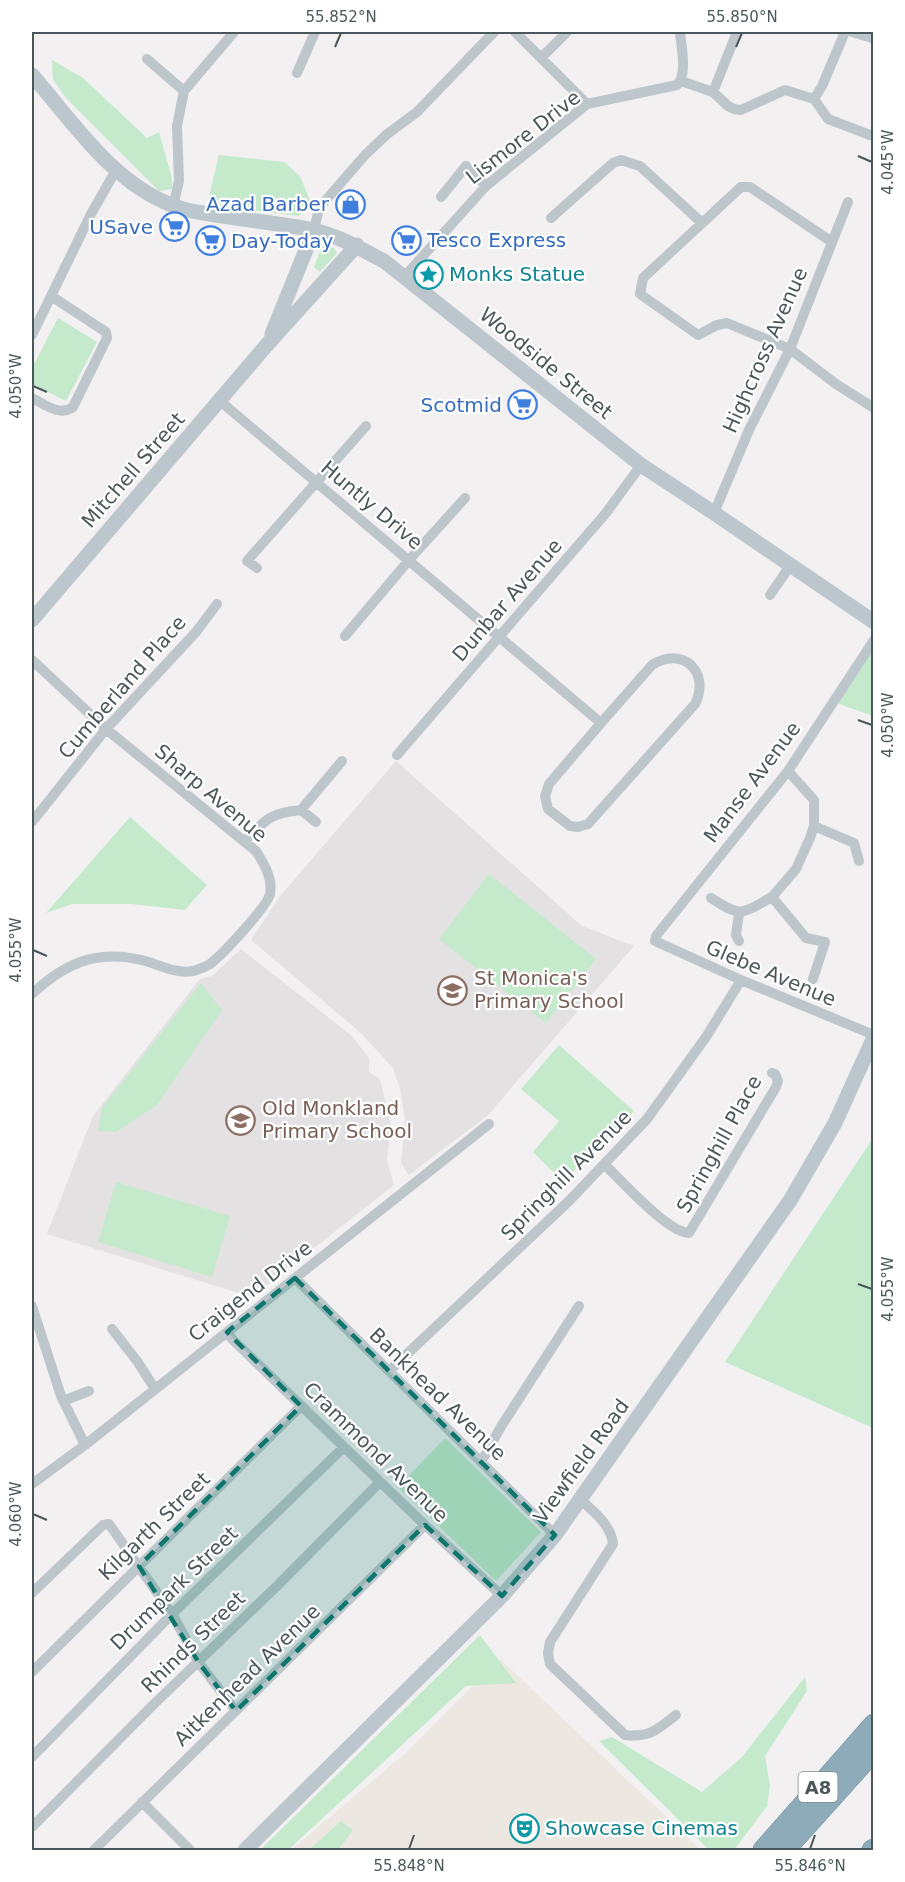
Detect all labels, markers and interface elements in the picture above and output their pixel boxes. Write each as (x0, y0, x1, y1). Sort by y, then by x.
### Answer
text: 55.852°N (305, 8, 377, 26)
text: 55.850°N (706, 8, 778, 26)
street label: Lismore Drive (461, 85, 585, 189)
text: 4.045°W (879, 129, 897, 195)
shop icon: Azad Barber (334, 188, 366, 220)
place label: Azad Barber (206, 192, 330, 216)
supermarket icon: USave (158, 211, 190, 243)
place label: USave (89, 215, 153, 239)
supermarket icon: Tesco Express (390, 224, 422, 256)
supermarket icon: Day-Today (194, 225, 226, 257)
place label: Tesco Express (426, 228, 566, 252)
place label: Day-Today (231, 229, 334, 253)
place icon: Monks Statue (412, 258, 444, 290)
place label: Monks Statue (449, 262, 585, 286)
street label: Highcross Avenue (718, 264, 812, 436)
street label: Woodside Street (475, 302, 617, 424)
text: 4.050°W (7, 353, 25, 419)
supermarket icon: Scotmid (507, 389, 539, 421)
place label: Scotmid (420, 393, 502, 417)
street label: Mitchell Street (76, 407, 190, 533)
street label: Huntly Drive (316, 456, 428, 554)
street label: Dunbar Avenue (447, 534, 567, 666)
street label: Cumberland Place (53, 610, 191, 764)
text: 4.050°W (879, 692, 897, 758)
street label: Manse Avenue (699, 717, 805, 847)
street label: Sharp Avenue (150, 739, 272, 847)
text: 4.055°W (7, 917, 25, 983)
street label: Glebe Avenue (702, 935, 840, 1011)
place label: St Monica's Primary School (474, 966, 624, 1013)
school or university icon: St Monica's Primary School (437, 974, 469, 1006)
street label: Springhill Place (671, 1071, 767, 1217)
place label: Old Monkland Primary School (262, 1096, 412, 1143)
school or university icon: Old Monkland Primary School (225, 1104, 257, 1136)
street label: Springhill Avenue (496, 1105, 636, 1245)
street label: Craigend Drive (183, 1235, 317, 1347)
text: 4.055°W (879, 1256, 897, 1322)
street label: Bankhead Avenue (365, 1323, 511, 1465)
street label: Crammond Avenue (299, 1377, 453, 1527)
street label: Viewfield Road (528, 1394, 634, 1528)
street label: Kilgarth Street (93, 1467, 215, 1585)
text: 4.060°W (7, 1481, 25, 1547)
street label: Drumpark Street (105, 1521, 243, 1655)
street label: Rhinds Street (136, 1586, 250, 1698)
street label: Aitkenhead Avenue (169, 1599, 325, 1751)
road number: A8 (798, 1772, 838, 1802)
theatre icon: Showcase Cinemas (508, 1812, 540, 1844)
place label: Showcase Cinemas (545, 1816, 738, 1840)
text: 55.848°N (373, 1857, 445, 1875)
text: 55.846°N (774, 1857, 846, 1875)

